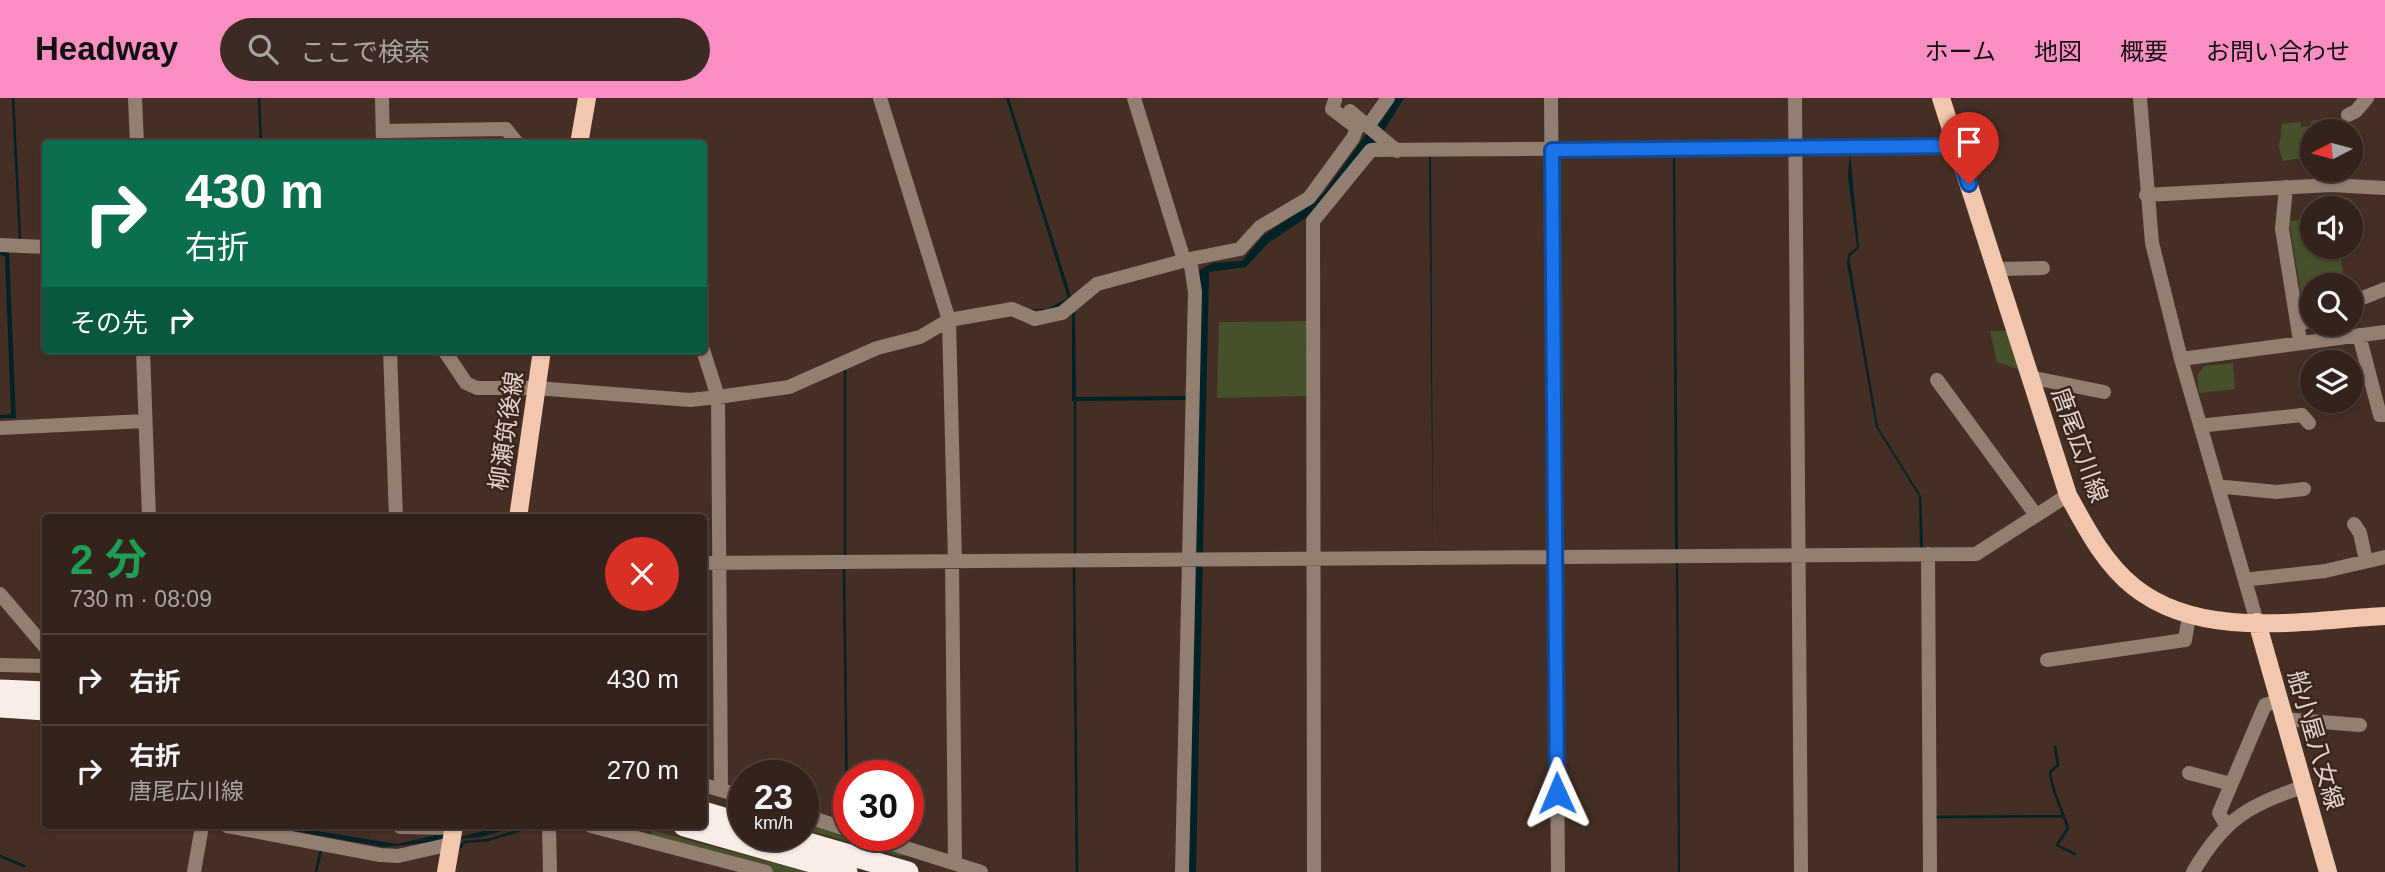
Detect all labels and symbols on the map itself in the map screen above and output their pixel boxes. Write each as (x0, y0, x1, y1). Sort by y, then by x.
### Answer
pin (1939, 112, 1999, 184)
north arrow (2300, 119, 2362, 182)
street label: 柳瀬筑後線 (484, 370, 528, 492)
street label: 唐尾広川線 (2047, 384, 2113, 506)
street label: 船小屋八女線 (2283, 667, 2349, 813)
position arrow (1520, 756, 1594, 830)
speed limit sign: 30 (833, 760, 924, 851)

